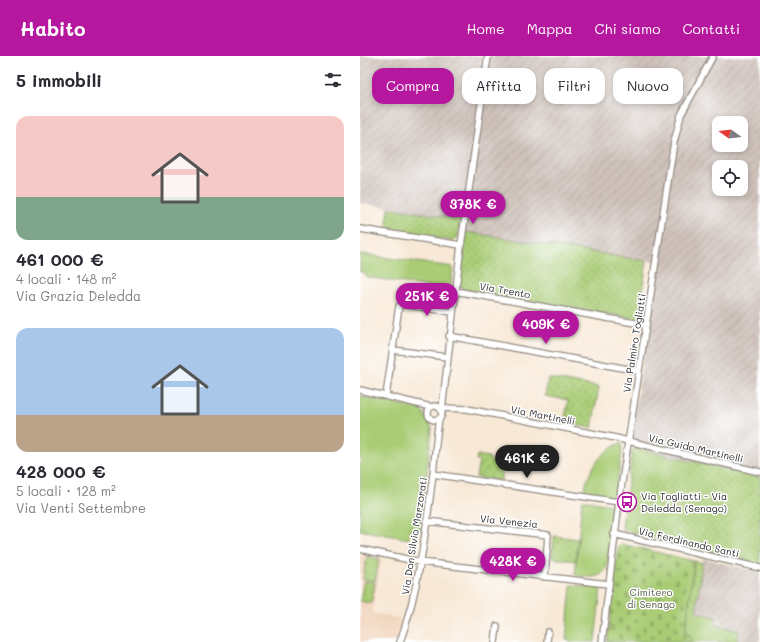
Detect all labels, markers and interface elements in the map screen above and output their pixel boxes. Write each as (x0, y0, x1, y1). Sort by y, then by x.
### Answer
text: Habito (20, 16, 85, 41)
text: Home (467, 19, 505, 38)
text: Mappa (527, 19, 573, 38)
text: Chi siamo (595, 19, 660, 38)
text: Contatti (682, 19, 740, 38)
chip: Compra (372, 68, 454, 104)
chip: Affitta (462, 68, 536, 104)
chip: Filtri (544, 68, 605, 104)
chip: Nuovo (613, 68, 683, 104)
text: 5 immobili (16, 69, 102, 91)
icon: filters (322, 69, 344, 91)
north arrow (712, 116, 748, 152)
map controls (712, 116, 748, 196)
icon: home (144, 142, 216, 214)
button: locate (712, 160, 748, 196)
pin: 378K € (440, 191, 506, 225)
text: 378K € (450, 195, 496, 212)
text: 461 000 € (16, 248, 103, 270)
text: 4 locali · 148 m² (16, 270, 116, 287)
street label: Via Trento (478, 279, 532, 301)
pin: 251K € (394, 283, 460, 317)
text: Via Grazia Deledda (16, 287, 141, 304)
text: 251K € (405, 287, 449, 304)
street label: Via Palmiro Togliatti (619, 293, 649, 393)
pin: 409K € (513, 311, 579, 345)
text: 409K € (522, 315, 570, 332)
icon: home (144, 354, 216, 426)
street label: Via Martinelli (510, 402, 576, 428)
street label: Via Guido Martinelli (647, 430, 745, 466)
pin: 461K € (494, 445, 560, 479)
text: 461K € (504, 449, 550, 466)
text: 428 000 € (16, 460, 106, 482)
street label: Via Don Silvio Marzorati (398, 476, 430, 596)
text: 5 locali · 128 m² (16, 482, 116, 499)
place label: Via Togliatti - Via Deledda (Senago) (641, 489, 727, 515)
bus stop icon: Via Togliatti - Via Deledda (Senago) (616, 491, 638, 513)
text: Via Venti Settembre (16, 499, 146, 516)
street label: Via Venezia (479, 511, 539, 531)
street label: Via Ferdinando Santi (637, 524, 741, 560)
pin: 428K € (480, 548, 546, 582)
text: 428K € (489, 552, 537, 569)
park label: Cimitero di Senago (627, 585, 675, 611)

